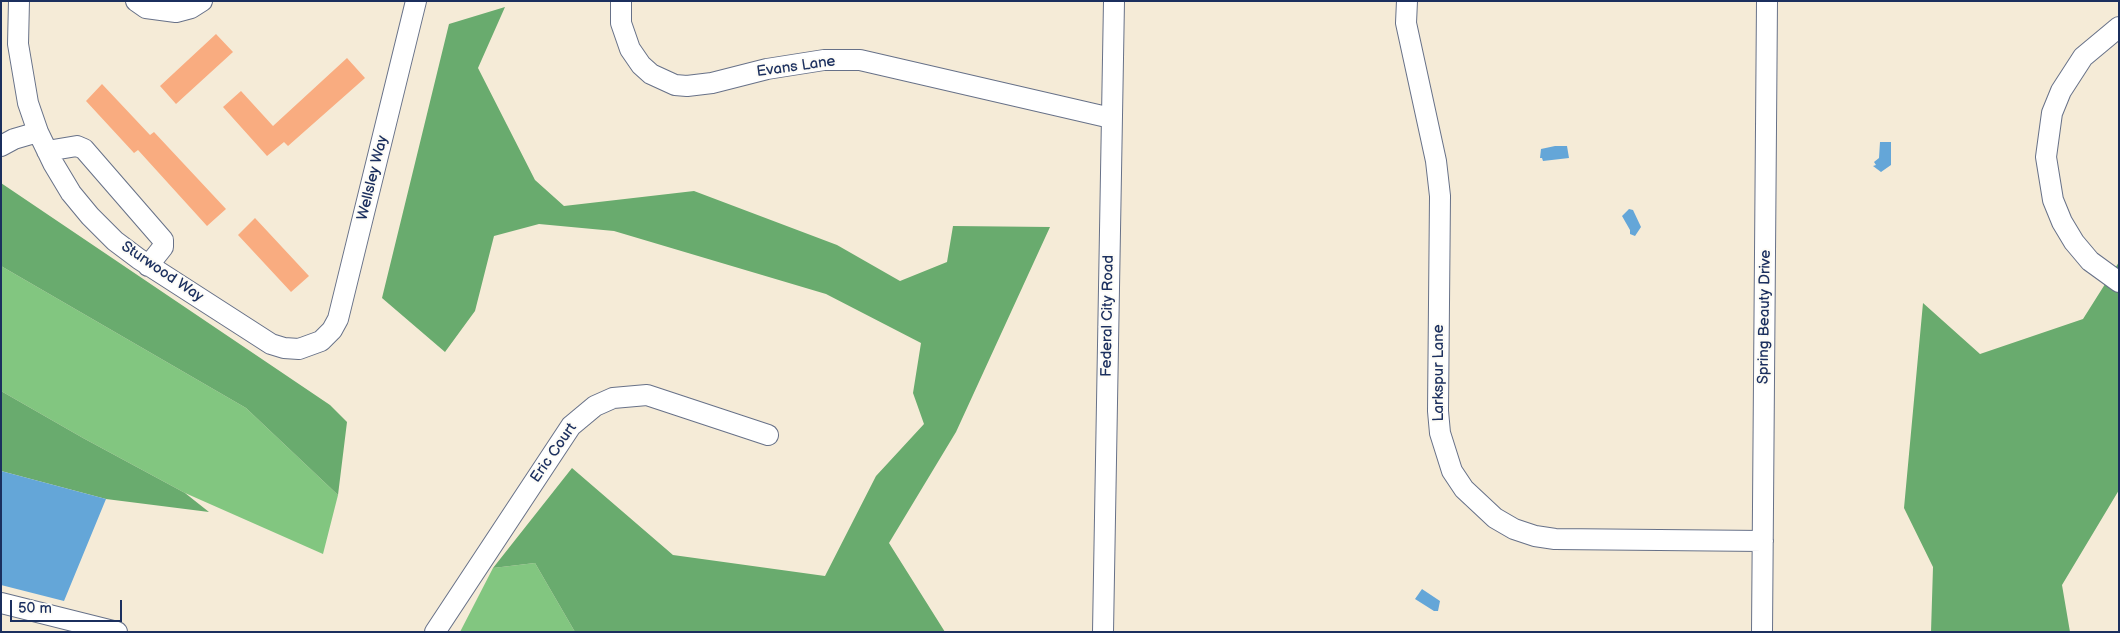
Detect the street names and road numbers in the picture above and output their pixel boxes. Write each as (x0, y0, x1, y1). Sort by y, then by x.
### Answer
street label: Evans Lane (755, 53, 837, 81)
street label: Wellsley Way (354, 134, 392, 222)
street label: Sturwood Way (118, 238, 206, 306)
street label: Spring Beauty Drive (1755, 250, 1775, 384)
street label: Federal City Road (1098, 255, 1118, 377)
street label: Larkspur Lane (1430, 324, 1448, 422)
street label: Eric Court (527, 420, 581, 486)

